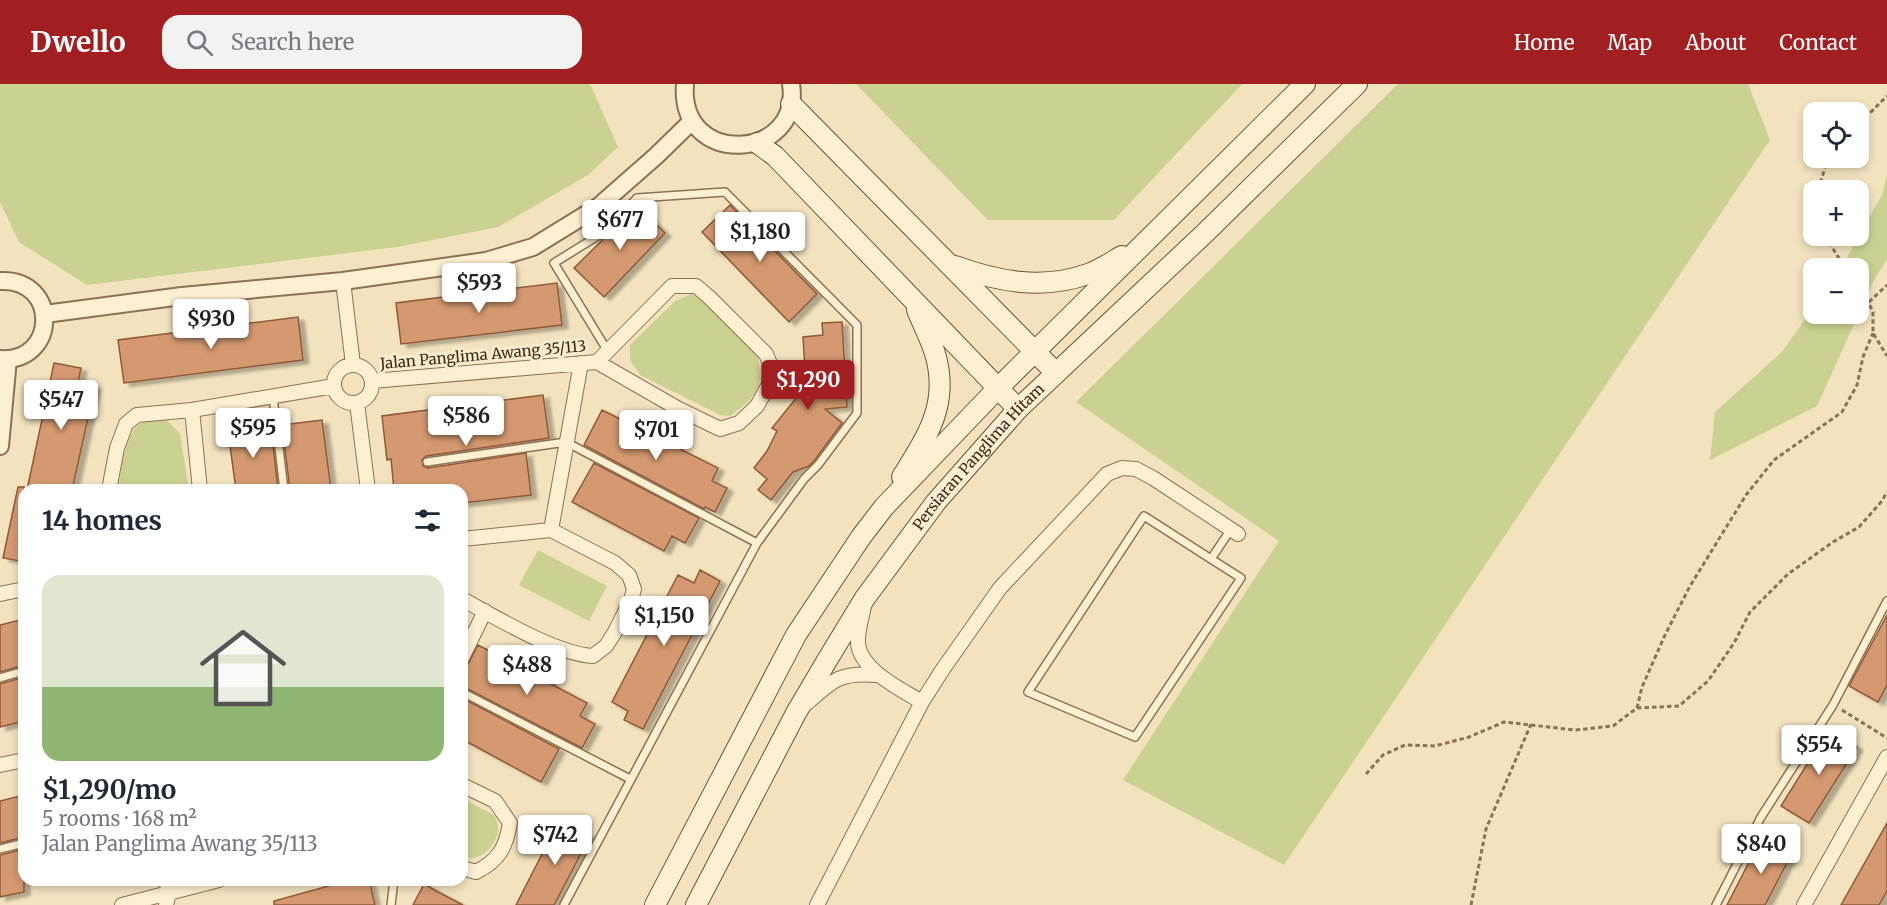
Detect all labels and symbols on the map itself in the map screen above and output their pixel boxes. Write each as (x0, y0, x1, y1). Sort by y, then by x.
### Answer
pin: $677 (584, 200, 656, 251)
pin: $1,180 (711, 212, 809, 263)
pin: $593 (443, 263, 515, 314)
pin: $930 (175, 299, 247, 350)
street label: Jalan Panglima Awang 35/113 (378, 336, 587, 373)
pin: $1,290 (759, 360, 857, 411)
street label: Persiaran Panglima Hitam (908, 379, 1048, 534)
pin: $547 (25, 380, 97, 431)
pin: $586 (430, 396, 502, 447)
pin: $595 (217, 408, 289, 459)
pin: $701 (620, 410, 692, 461)
pin: $1,150 (615, 596, 713, 647)
pin: $488 (491, 645, 563, 696)
pin: $554 (1783, 725, 1855, 776)
pin: $742 (519, 815, 591, 866)
pin: $840 (1725, 824, 1797, 875)

